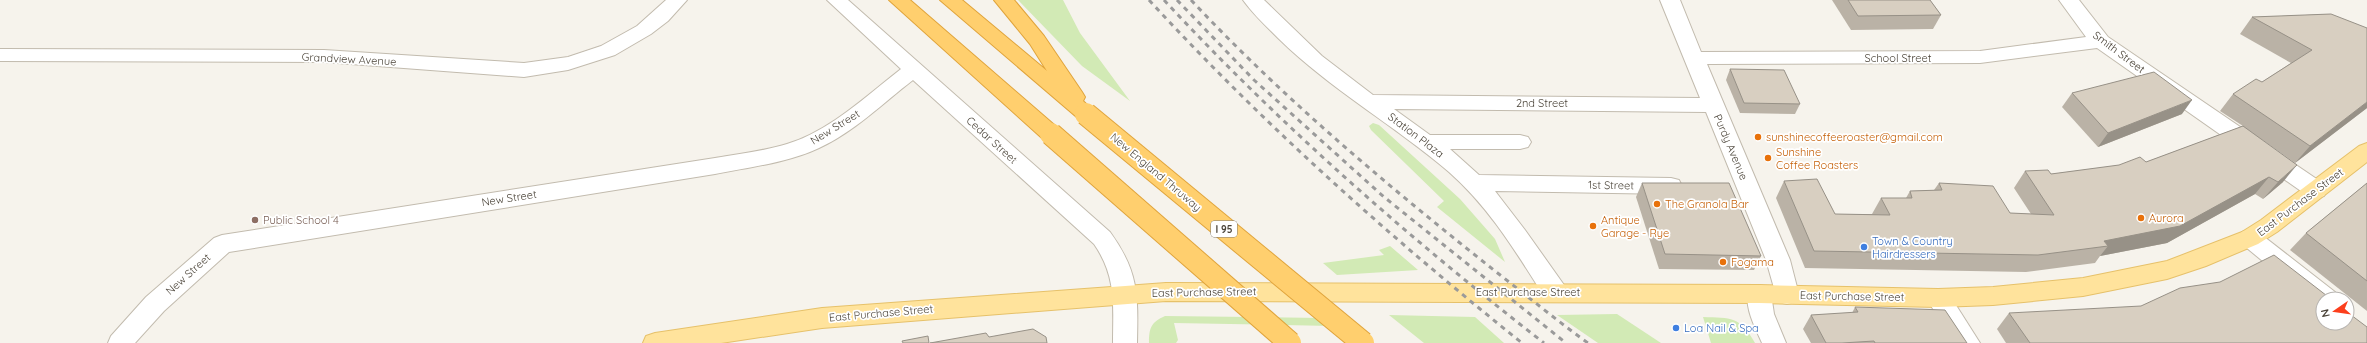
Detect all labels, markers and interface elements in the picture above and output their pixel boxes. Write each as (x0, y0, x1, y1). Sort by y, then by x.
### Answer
street label: Smith Street (2090, 28, 2148, 76)
street label: Grandview Avenue (301, 50, 397, 68)
street label: School Street (1864, 51, 1932, 65)
street label: 2nd Street (1516, 96, 1568, 110)
street label: New Street (808, 106, 862, 148)
street label: Station Plaza (1385, 109, 1447, 161)
street label: Purdy Avenue (1711, 112, 1751, 182)
street label: Cedar Street (964, 113, 1021, 167)
street label: New England Thruway (1108, 130, 1204, 214)
place label: sunshinecoffeeroaster@gmail.com (1766, 130, 1943, 144)
marker: sunshinecoffeeroaster@gmail.com (1753, 132, 1763, 142)
place label: Sunshine Coffee Roasters (1776, 145, 1858, 172)
marker: Sunshine Coffee Roasters (1763, 153, 1773, 163)
street label: East Purchase Street (2254, 165, 2346, 239)
street label: 1st Street (1588, 178, 1634, 192)
street label: New Street (480, 187, 538, 209)
place label: The Granola Bar (1665, 197, 1750, 211)
marker: The Granola Bar (1652, 199, 1662, 209)
place label: Aurora (2149, 211, 2184, 225)
place label: Public School 4 (263, 213, 339, 227)
place label: Antique Garage - Rye (1601, 213, 1669, 240)
marker: Aurora (2136, 213, 2146, 223)
marker: Public School 4 (250, 215, 260, 225)
road number: I 95 (1211, 221, 1237, 237)
marker: Antique Garage - Rye (1588, 221, 1598, 231)
place label: Town & Country Hairdressers (1872, 234, 1953, 261)
marker: Town & Country Hairdressers (1859, 242, 1869, 252)
street label: New Street (163, 250, 214, 298)
place label: Fogama (1731, 255, 1774, 269)
marker: Fogama (1718, 257, 1728, 267)
street label: East Purchase Street (1152, 284, 1257, 300)
street label: East Purchase Street (1476, 285, 1581, 299)
street label: East Purchase Street (1800, 288, 1905, 304)
north arrow (2315, 291, 2355, 331)
street label: East Purchase Street (828, 301, 934, 325)
text: N (2318, 308, 2333, 319)
place label: Loa Nail & Spa (1684, 321, 1759, 335)
marker: Loa Nail & Spa (1671, 323, 1681, 333)

